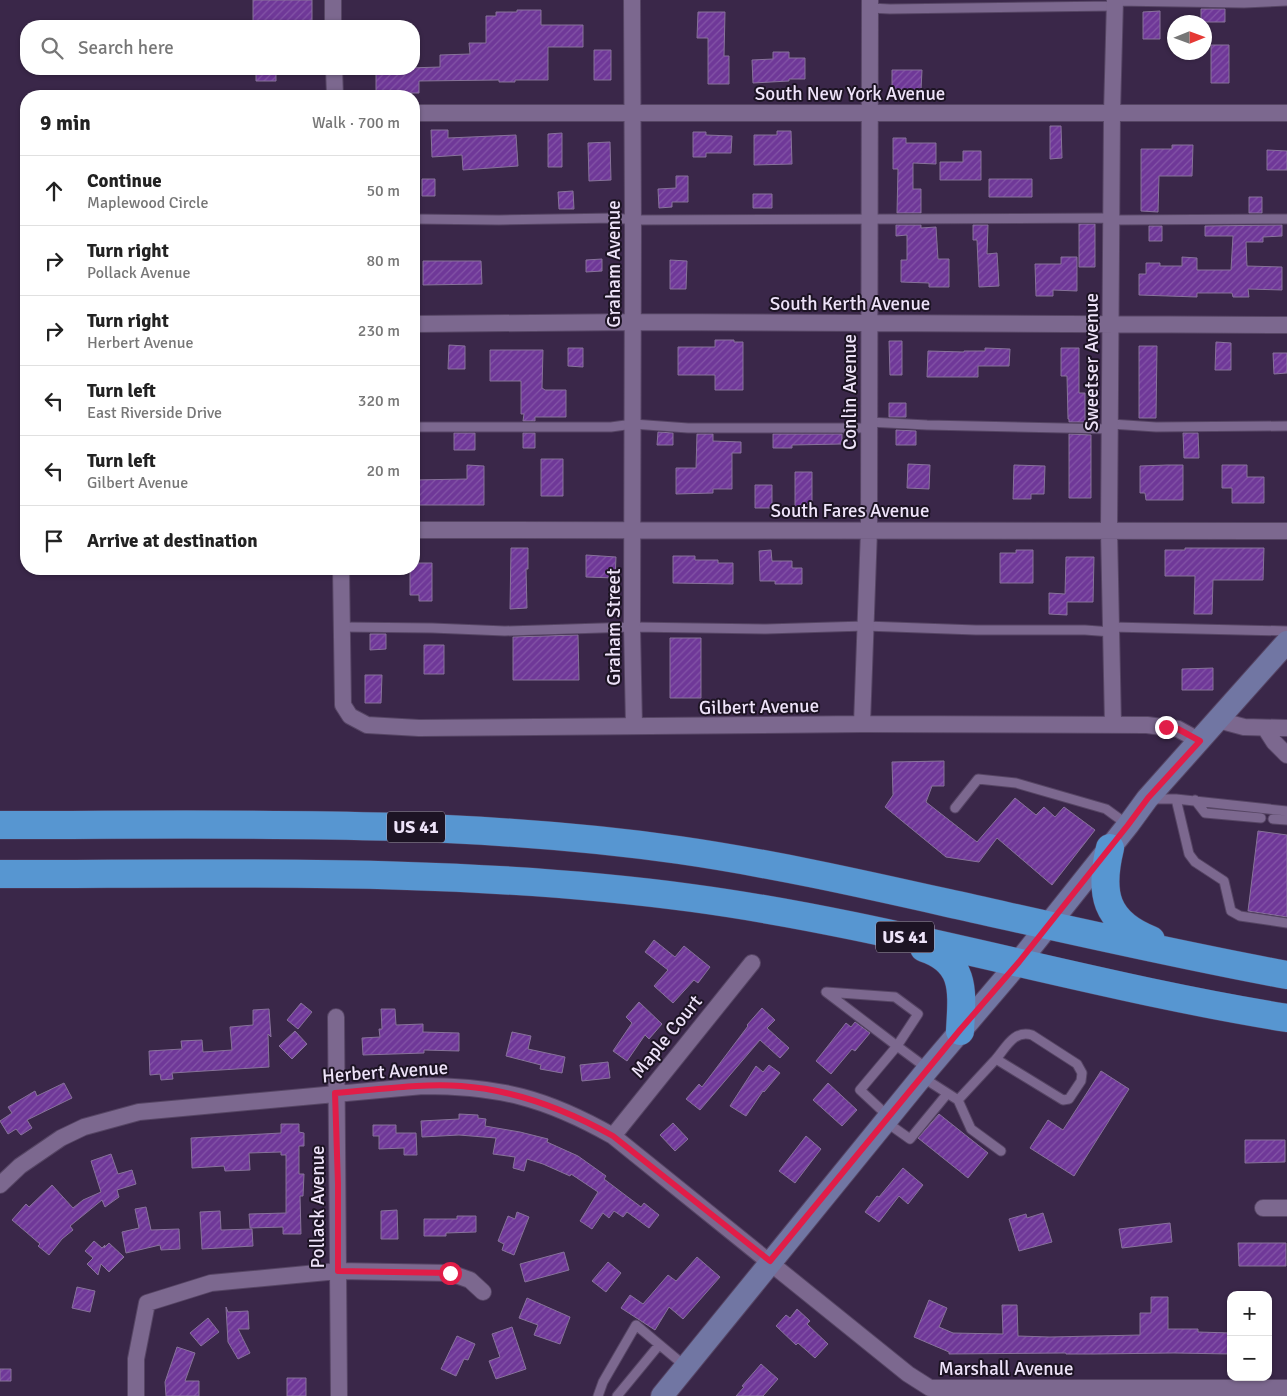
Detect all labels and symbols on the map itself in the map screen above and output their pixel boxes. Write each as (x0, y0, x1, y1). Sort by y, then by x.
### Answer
north arrow (1167, 15, 1212, 60)
street label: South New York Avenue (755, 82, 945, 106)
street label: Graham Avenue (602, 200, 626, 328)
street label: South Kerth Avenue (770, 292, 930, 316)
street label: Sweetser Avenue (1080, 293, 1104, 431)
street label: Conlin Avenue (838, 334, 862, 450)
street label: South Fares Avenue (771, 499, 929, 523)
street label: Graham Street (602, 568, 626, 686)
street label: Gilbert Avenue (699, 694, 819, 720)
route end (1155, 716, 1178, 739)
road number: US 41 (387, 812, 445, 842)
road number: US 41 (876, 922, 934, 952)
street label: Maple Court (626, 990, 708, 1083)
street label: Herbert Avenue (321, 1056, 449, 1088)
street label: Pollack Avenue (306, 1146, 330, 1268)
route start (439, 1262, 462, 1285)
street label: Marshall Avenue (939, 1357, 1073, 1381)

